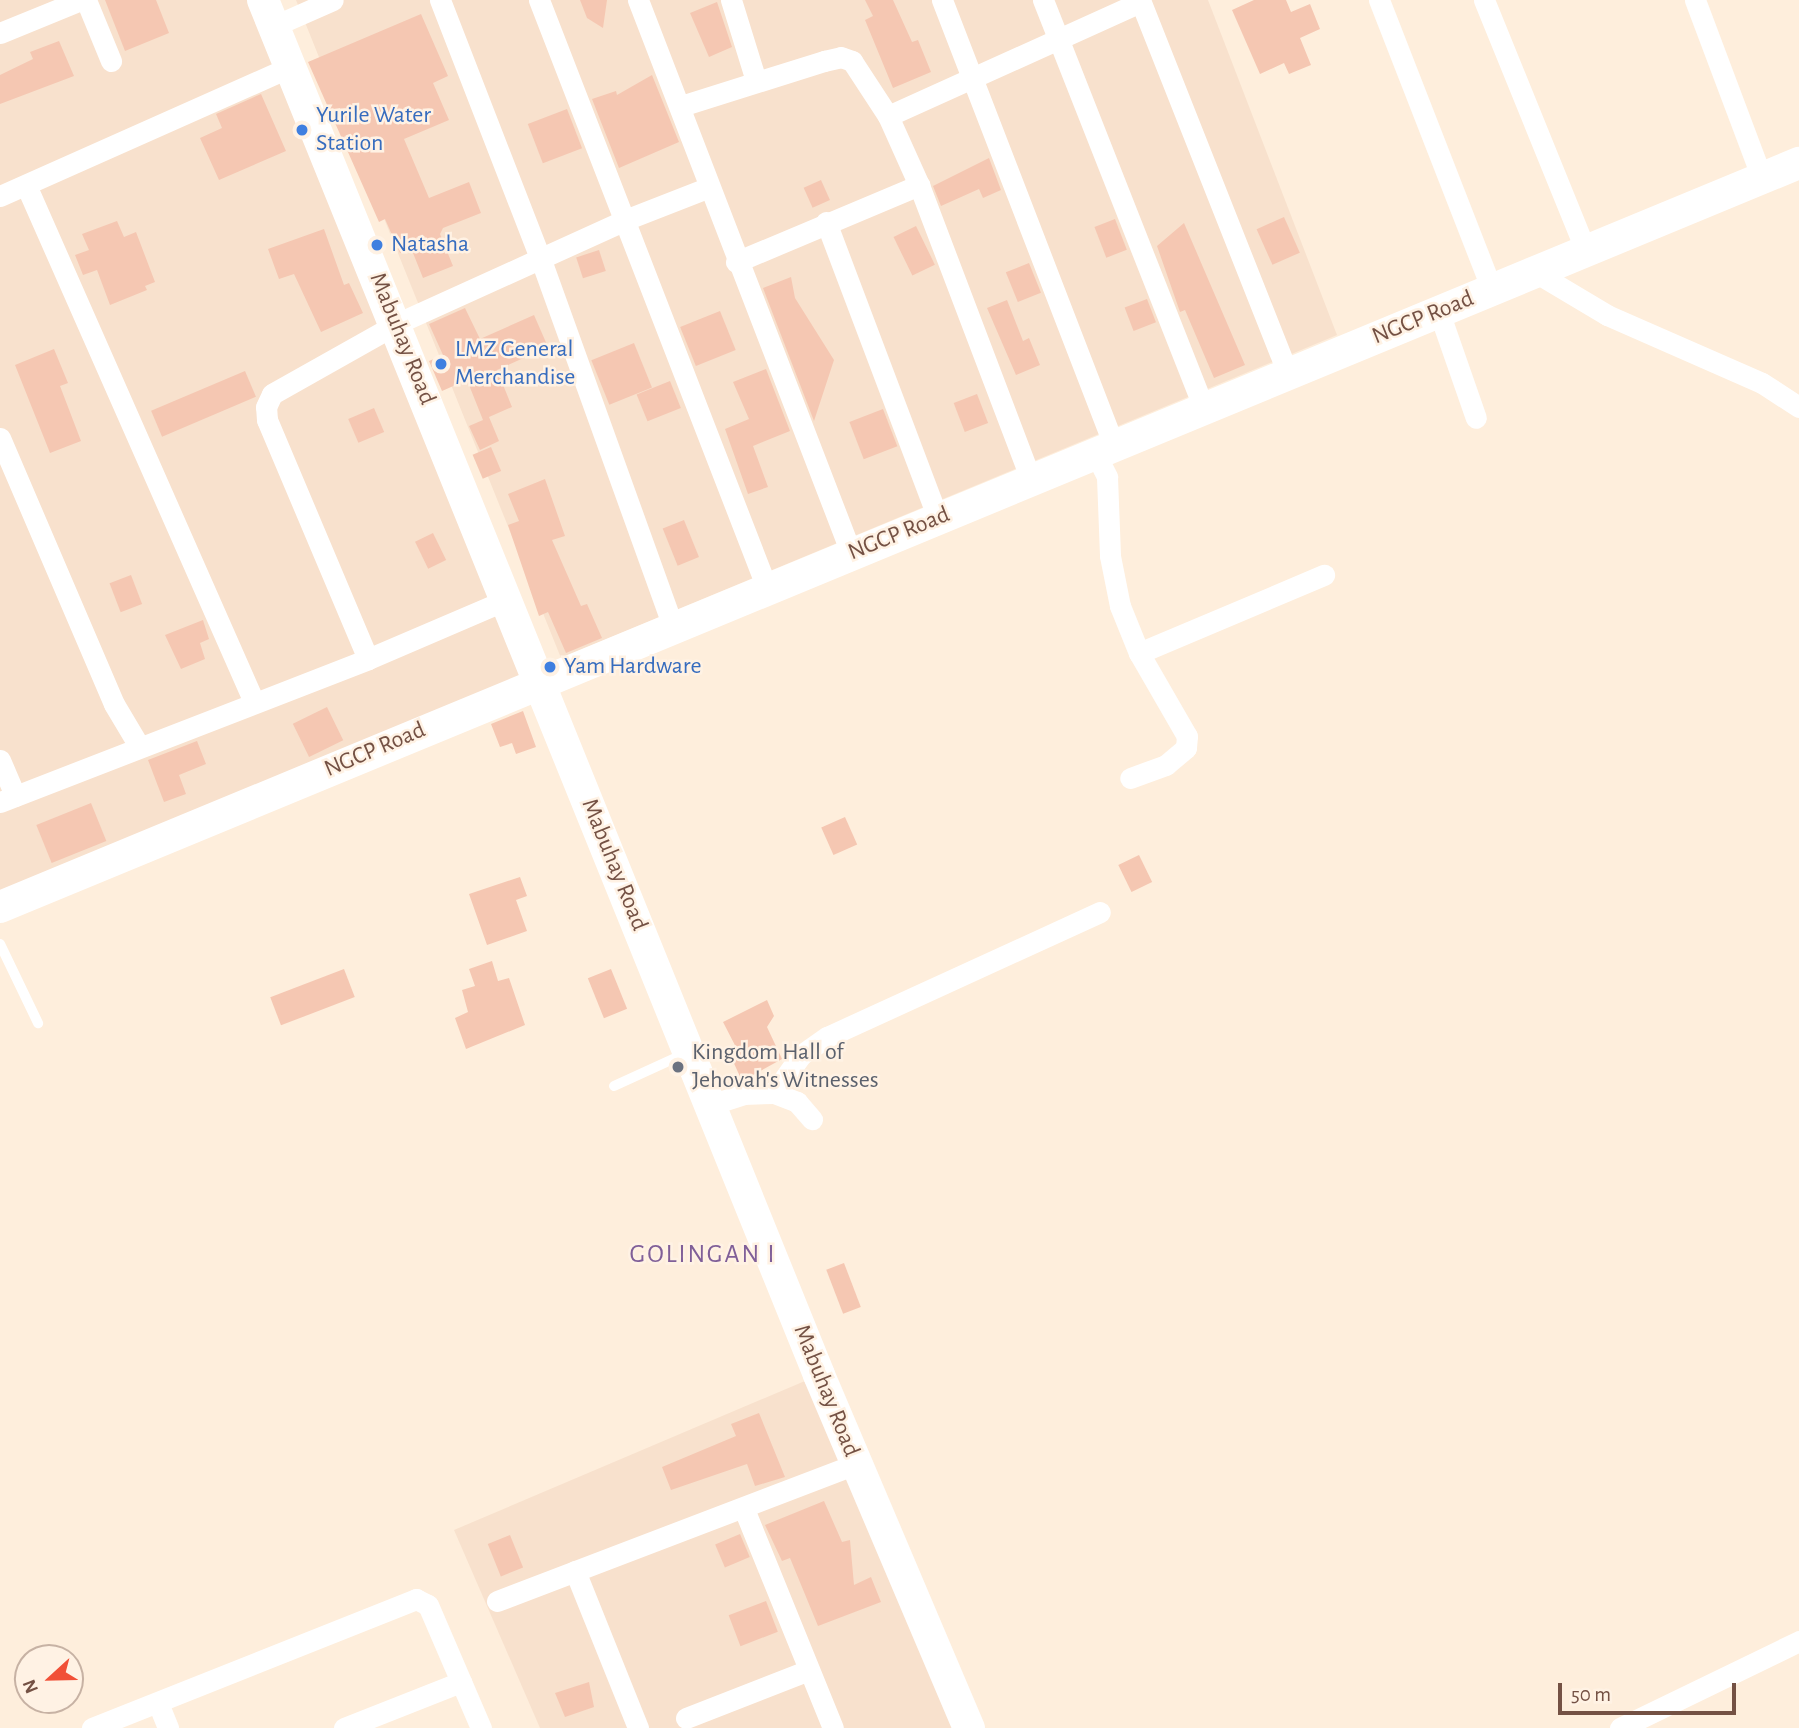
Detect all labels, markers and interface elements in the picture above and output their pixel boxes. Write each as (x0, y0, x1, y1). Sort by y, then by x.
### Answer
place label: Yurile Water Station (316, 102, 431, 158)
marker: Yurile Water Station (294, 122, 310, 138)
place label: Natasha (391, 231, 469, 259)
marker: Natasha (369, 237, 385, 253)
street label: Mabuhay Road (363, 269, 441, 409)
street label: NGCP Road (1368, 285, 1478, 351)
place label: LMZ General Merchandise (455, 336, 575, 392)
marker: LMZ General Merchandise (433, 356, 449, 372)
street label: NGCP Road (844, 501, 954, 567)
place label: Yam Hardware (564, 653, 701, 681)
marker: Yam Hardware (542, 659, 558, 675)
street label: NGCP Road (320, 716, 430, 784)
street label: Mabuhay Road (575, 795, 653, 935)
place label: Kingdom Hall of Jehovah's Witnesses (692, 1039, 879, 1095)
marker: Kingdom Hall of Jehovah's Witnesses (670, 1059, 686, 1075)
district label: GOLINGAN I (631, 1239, 775, 1271)
street label: Mabuhay Road (787, 1321, 865, 1461)
north arrow (14, 1644, 84, 1714)
scale bar (1561, 1668, 1740, 1712)
text: N (20, 1677, 42, 1696)
text: 50 m (1571, 1684, 1611, 1705)

